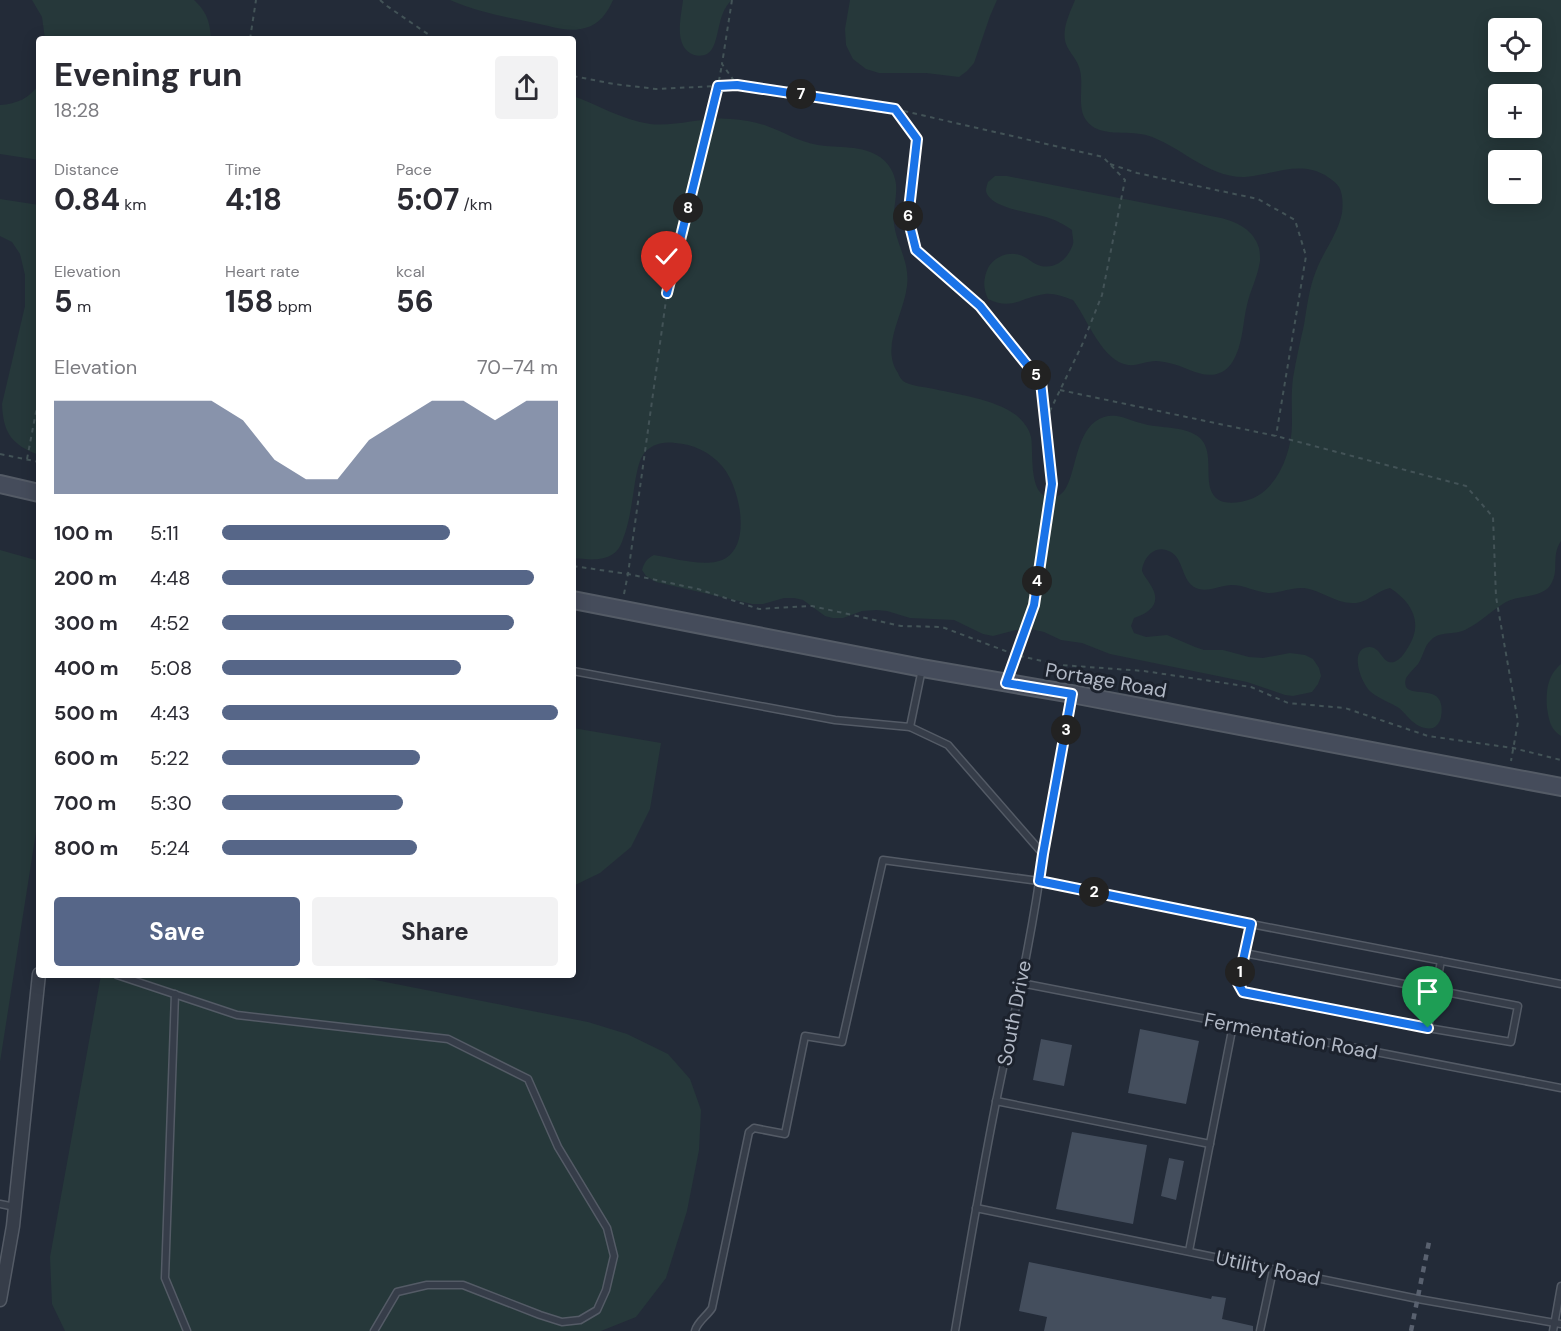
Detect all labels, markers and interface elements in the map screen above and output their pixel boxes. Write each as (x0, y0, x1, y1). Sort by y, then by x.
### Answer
map controls (1488, 18, 1542, 204)
button: locate (1488, 18, 1542, 72)
text: Evening run (54, 53, 242, 96)
button: share (495, 56, 558, 119)
pin: 7 (786, 79, 816, 109)
text: 7 (797, 83, 805, 104)
button: + (1488, 84, 1542, 138)
text: 18:28 (54, 97, 100, 123)
button: − (1488, 150, 1542, 204)
text: Distance (54, 159, 119, 180)
text: Time (225, 159, 261, 180)
text: Pace (396, 159, 432, 180)
text: 0.84 (54, 180, 120, 219)
text: 4:18 (225, 180, 282, 219)
text: 5:07 (396, 180, 459, 219)
pin: 8 (673, 193, 703, 223)
text: km (120, 194, 147, 215)
text: /km (459, 194, 492, 215)
text: 8 (683, 197, 693, 218)
pin: 6 (893, 201, 923, 231)
text: 6 (903, 205, 913, 226)
pin (641, 231, 692, 293)
icon: check (650, 240, 683, 273)
text: Elevation (54, 261, 121, 282)
text: Heart rate (225, 261, 300, 282)
text: kcal (396, 261, 425, 282)
text: 5 (54, 282, 73, 321)
text: 158 (225, 282, 274, 321)
text: 56 (396, 282, 434, 321)
text: m (73, 296, 91, 317)
text: bpm (274, 296, 312, 317)
text: Elevation (54, 354, 137, 380)
text: 70–74 m (477, 354, 558, 380)
pin: 5 (1021, 360, 1051, 390)
text: 5 (1031, 364, 1041, 385)
text: 100 m (54, 520, 113, 546)
text: 5:11 (150, 520, 179, 546)
text: 200 m (54, 565, 117, 591)
text: 4:48 (150, 565, 190, 591)
pin: 4 (1022, 566, 1052, 596)
text: 4 (1032, 570, 1042, 591)
text: 300 m (54, 610, 118, 636)
text: 4:52 (150, 610, 190, 636)
text: 400 m (54, 655, 119, 681)
text: 5:08 (150, 655, 192, 681)
street label: Portage Road (1043, 657, 1169, 703)
text: 500 m (54, 700, 118, 726)
text: 4:43 (150, 700, 190, 726)
pin: 3 (1051, 715, 1081, 745)
text: 3 (1061, 719, 1071, 740)
text: 600 m (54, 745, 118, 771)
text: 5:22 (150, 745, 189, 771)
text: 700 m (54, 790, 116, 816)
text: 5:30 (150, 790, 192, 816)
text: 800 m (54, 835, 118, 861)
text: 5:24 (150, 835, 190, 861)
pin: 2 (1079, 877, 1109, 907)
text: 2 (1089, 881, 1099, 902)
button: Save (54, 897, 300, 966)
button: Share (312, 897, 558, 966)
pin: 1 (1225, 957, 1255, 987)
street label: South Drive (991, 958, 1037, 1068)
text: 1 (1237, 961, 1243, 982)
pin (1402, 966, 1453, 1028)
icon: arrive (1411, 975, 1444, 1008)
street label: Fermentation Road (1202, 1006, 1380, 1066)
street label: Utility Road (1214, 1244, 1322, 1292)

